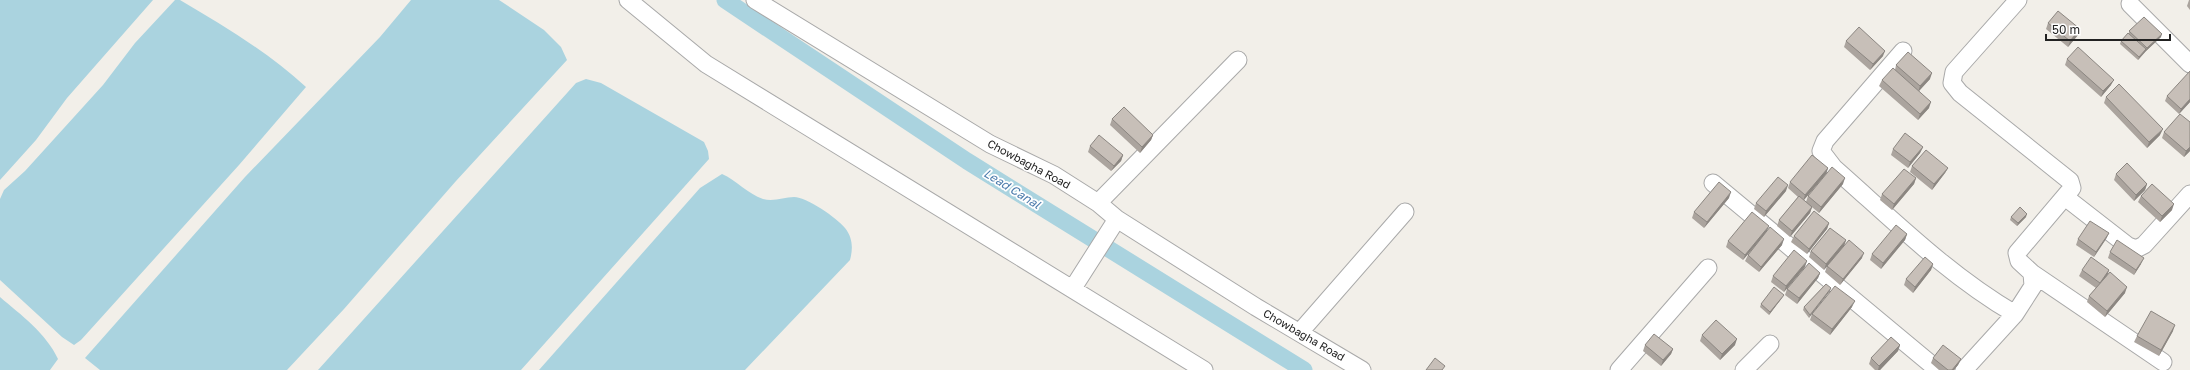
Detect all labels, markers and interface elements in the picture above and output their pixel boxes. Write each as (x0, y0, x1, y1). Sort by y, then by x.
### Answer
scale bar (2046, 16, 2170, 42)
text: 50 m (2052, 22, 2080, 37)
street label: Chowbagha Road (986, 136, 1073, 191)
water label: Lead Canal (981, 165, 1044, 212)
street label: Chowbagha Road (1261, 306, 1347, 363)

